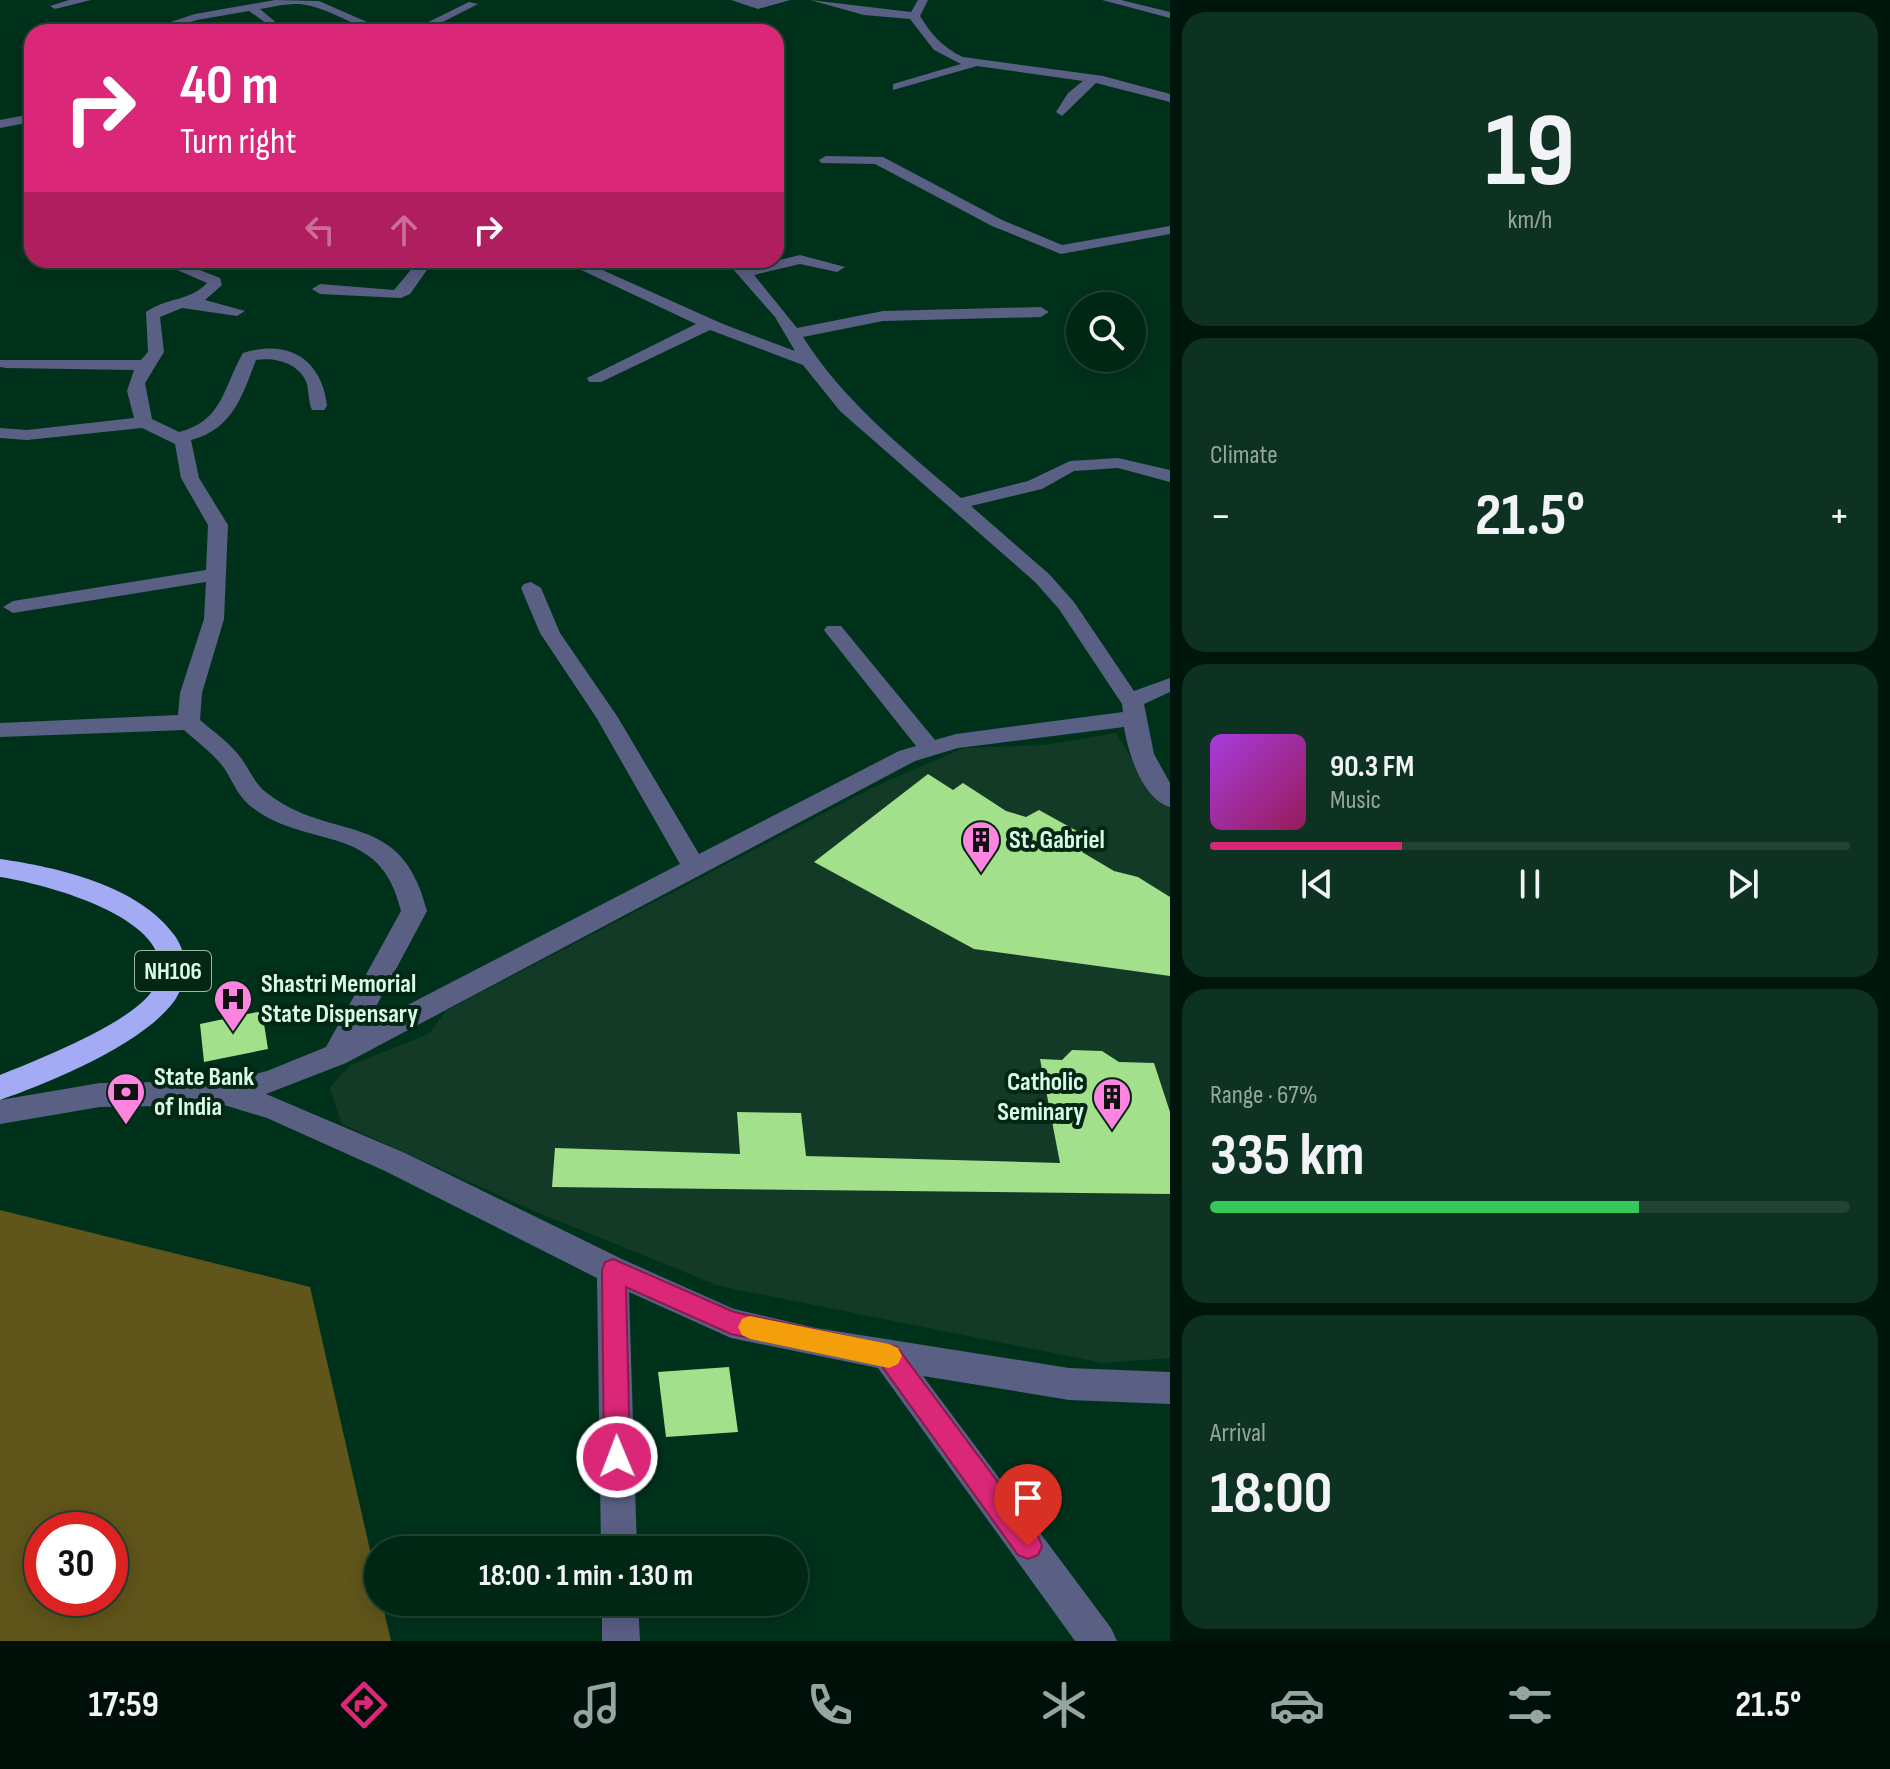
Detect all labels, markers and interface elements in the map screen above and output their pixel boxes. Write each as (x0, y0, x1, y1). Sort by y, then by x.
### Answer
text: 40 m (180, 53, 279, 120)
icon: right (48, 56, 152, 160)
text: 19 (1485, 90, 1575, 215)
text: Turn right (180, 121, 297, 164)
text: km/h (1508, 205, 1552, 236)
icon: left (298, 208, 342, 252)
icon: ahead (382, 208, 426, 252)
icon: right (466, 208, 510, 252)
map controls (1066, 292, 1146, 372)
button: search (1066, 292, 1146, 372)
text: Climate (1210, 440, 1278, 471)
text: 21.5° (1475, 480, 1585, 552)
text: − (1210, 490, 1232, 543)
text: + (1828, 490, 1850, 543)
text: 90.3 FM (1330, 749, 1414, 785)
text: Music (1330, 785, 1381, 816)
building icon: St. Gabriel (960, 819, 1002, 874)
place label: St. Gabriel (1009, 825, 1105, 856)
icon: previous (1295, 862, 1339, 906)
icon: pause (1508, 862, 1552, 906)
icon: next (1721, 862, 1765, 906)
road number: NH106 (135, 951, 211, 991)
place label: Shastri Memorial State Dispensary (261, 969, 418, 1030)
hospital icon: Shastri Memorial State Dispensary (212, 978, 254, 1033)
place label: State Bank of India (154, 1062, 254, 1123)
place label: Catholic Seminary (997, 1067, 1084, 1128)
bank icon: State Bank of India (105, 1071, 147, 1126)
building icon: Catholic Seminary (1091, 1076, 1133, 1131)
text: Range · 67% (1210, 1080, 1318, 1111)
text: 335 km (1210, 1120, 1365, 1192)
position arrow (575, 1415, 659, 1499)
text: Arrival (1210, 1418, 1266, 1449)
text: 18:00 (1210, 1458, 1332, 1530)
pin (994, 1464, 1062, 1546)
icon: arrive (1006, 1476, 1050, 1520)
speed limit sign: 30 (24, 1512, 128, 1616)
text: 18:00 · 1 min · 130 m (479, 1558, 693, 1594)
icon: directions (336, 1677, 392, 1733)
icon: music (569, 1677, 625, 1733)
icon: phone (802, 1677, 858, 1733)
icon: climate (1036, 1677, 1092, 1733)
icon: car (1269, 1677, 1325, 1733)
icon: filters (1502, 1677, 1558, 1733)
text: 17:59 (89, 1684, 159, 1727)
text: 21.5° (1735, 1684, 1801, 1727)

